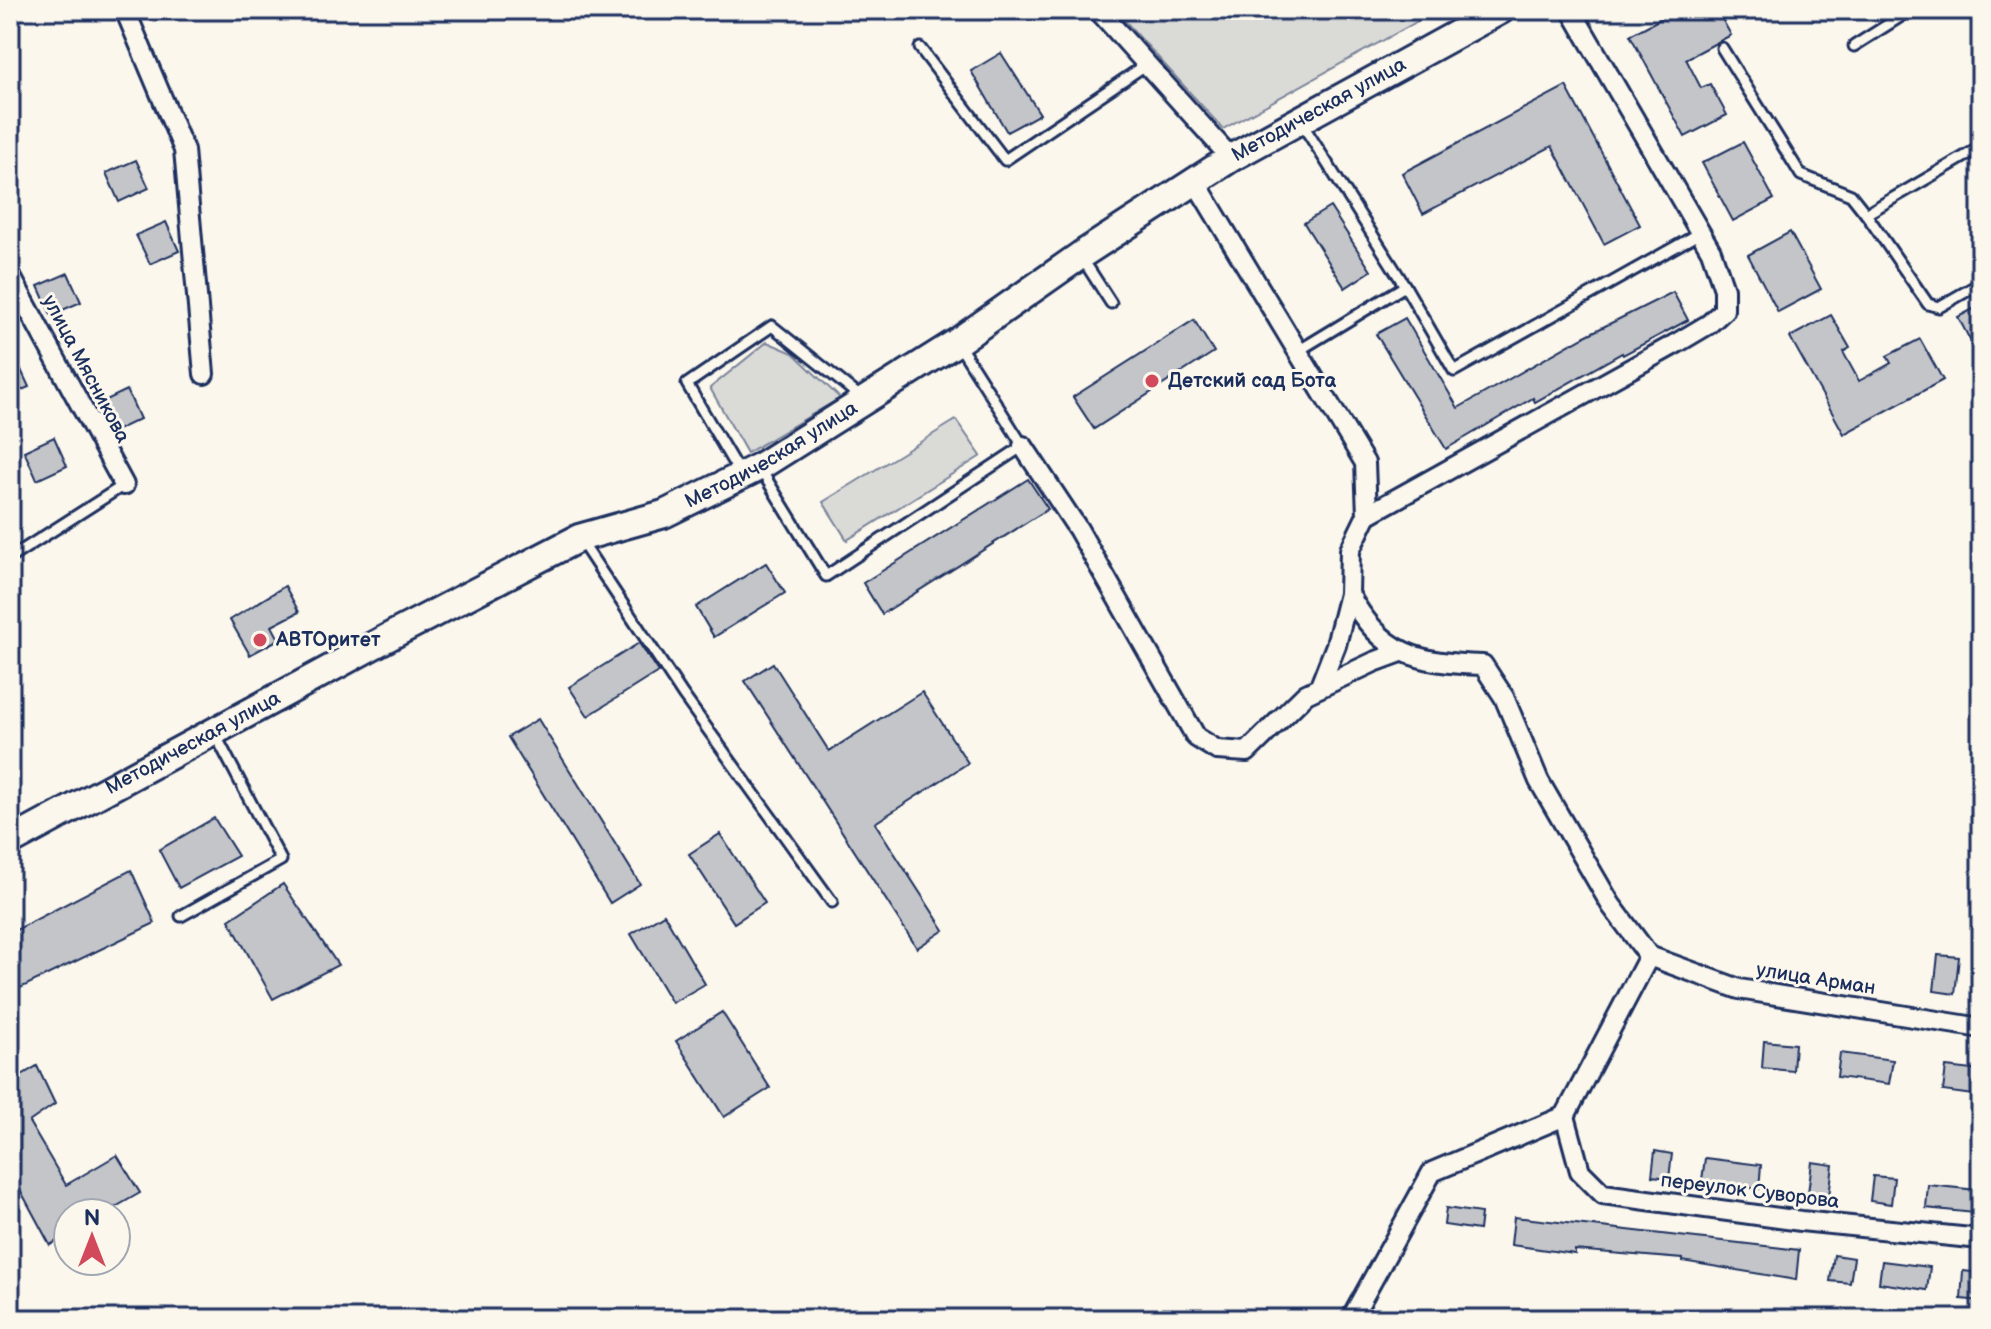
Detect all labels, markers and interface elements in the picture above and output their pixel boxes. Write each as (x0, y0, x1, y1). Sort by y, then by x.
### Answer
street label: Методическая улица (1228, 52, 1411, 167)
street label: улица Мясникова (37, 291, 135, 447)
place label: Детский сад Бота (1168, 369, 1336, 393)
marker: Детский сад Бота (1143, 372, 1161, 390)
street label: Методическая улица (681, 396, 862, 514)
place label: АВТОритет (275, 628, 381, 652)
marker: АВТОритет (251, 631, 269, 649)
street label: Методическая улица (101, 686, 285, 800)
street label: улица Арман (1755, 958, 1877, 1000)
street label: переулок Суворова (1659, 1168, 1841, 1214)
north arrow (52, 1197, 132, 1277)
text: N (84, 1205, 100, 1232)

